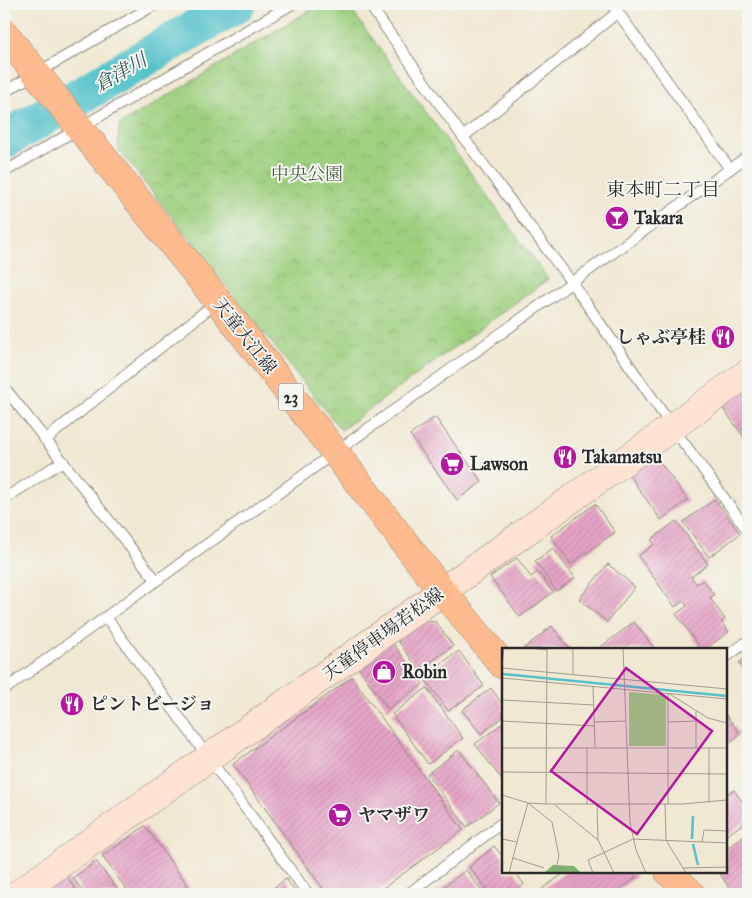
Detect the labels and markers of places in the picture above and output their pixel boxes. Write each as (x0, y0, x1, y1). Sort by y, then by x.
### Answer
bar icon: Takara (604, 205, 630, 231)
place label: Takara (633, 207, 684, 229)
restaurant icon: しゃぶ亭桂 (710, 324, 736, 350)
place label: しゃぶ亭桂 (616, 326, 706, 348)
restaurant icon: Takamatsu (552, 444, 578, 470)
place label: Takamatsu (581, 446, 662, 468)
supermarket icon: Lawson (439, 451, 465, 477)
place label: Lawson (470, 453, 528, 475)
shop icon: Robin (371, 659, 397, 685)
place label: Robin (402, 661, 447, 683)
restaurant icon: ピントビージョ (59, 691, 85, 717)
place label: ピントビージョ (90, 693, 215, 715)
supermarket icon: ヤマザワ (327, 802, 353, 828)
place label: ヤマザワ (358, 804, 430, 826)

